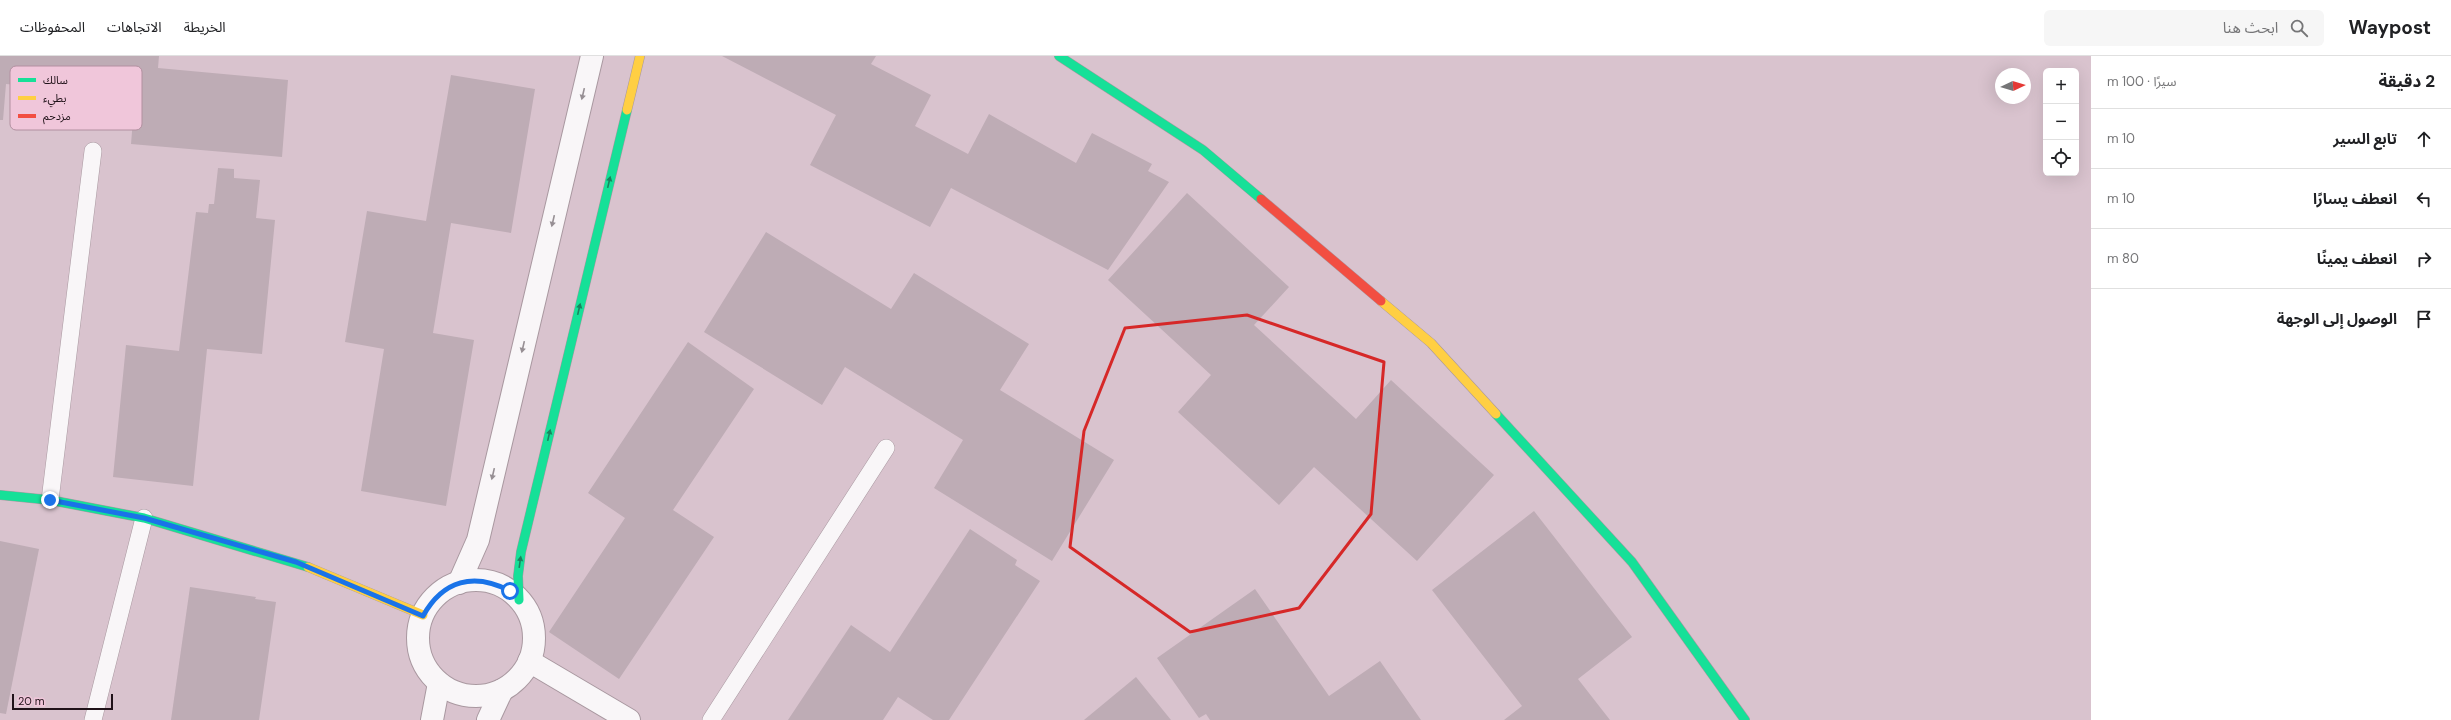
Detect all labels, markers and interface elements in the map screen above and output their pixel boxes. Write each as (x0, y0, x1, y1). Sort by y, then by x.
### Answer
search box (2044, 10, 2324, 46)
text: Waypost (2348, 15, 2431, 40)
icon: search (2288, 17, 2310, 39)
text: المحفوظات (20, 18, 85, 36)
text: الاتجاهات (107, 18, 162, 36)
text: الخريطة (184, 18, 226, 36)
text: ابحث هنا (2223, 18, 2278, 38)
legend (10, 66, 142, 130)
north arrow (1995, 68, 2031, 104)
map controls (2043, 68, 2079, 176)
button: + (2043, 68, 2079, 104)
text: 2 دقيقة (2378, 70, 2435, 92)
text: سالك (43, 73, 68, 87)
text: سيرًا · 100 m (2107, 73, 2176, 90)
one-way arrow (579, 88, 585, 100)
text: بطيء (43, 91, 66, 108)
button: − (2043, 104, 2079, 140)
text: مزدحم (43, 109, 71, 125)
icon: ahead (2413, 128, 2435, 150)
text: تابع السير (2333, 129, 2397, 149)
text: 10 m (2107, 130, 2135, 147)
button: locate (2043, 140, 2079, 176)
one-way arrow (607, 176, 613, 188)
icon: left (2413, 188, 2435, 210)
text: انعطف يسارًا (2313, 189, 2397, 209)
text: 10 m (2107, 190, 2135, 207)
one-way arrow (549, 214, 555, 227)
icon: right (2413, 248, 2435, 270)
text: انعطف يمينًا (2317, 249, 2397, 269)
text: 80 m (2107, 250, 2139, 267)
one-way arrow (577, 302, 583, 315)
icon: arrive (2413, 308, 2435, 330)
text: الوصول إلى الوجهة (2277, 309, 2397, 329)
one-way arrow (520, 341, 526, 353)
one-way arrow (546, 429, 552, 441)
one-way arrow (490, 467, 496, 480)
route end (41, 491, 59, 509)
one-way arrow (517, 556, 523, 568)
route start (501, 582, 519, 600)
scale bar (12, 692, 113, 711)
text: 20 m (18, 694, 44, 708)

